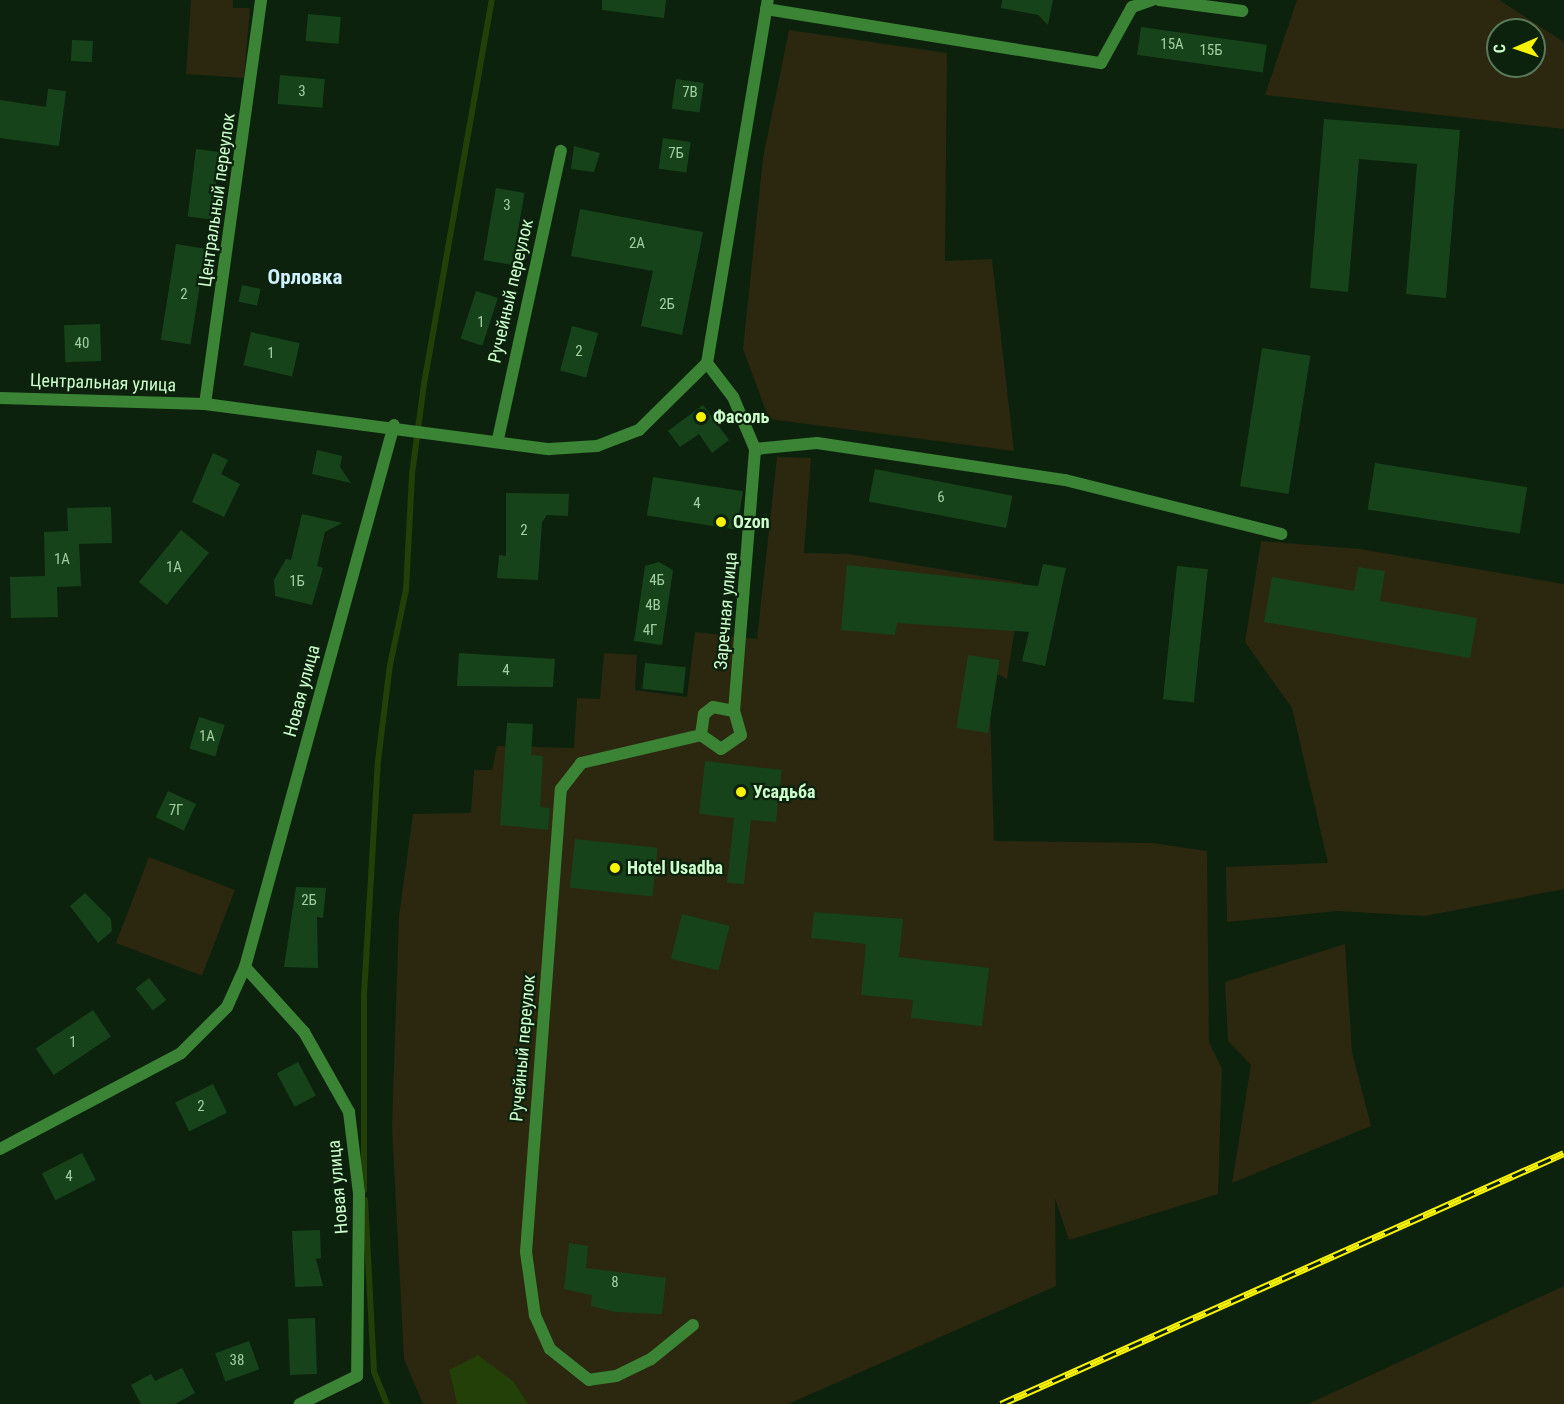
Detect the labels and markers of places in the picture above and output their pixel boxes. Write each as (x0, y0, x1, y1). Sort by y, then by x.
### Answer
place label: Фасоль (713, 406, 769, 428)
marker: Фасоль (694, 410, 708, 424)
place label: Ozon (733, 511, 770, 533)
marker: Ozon (714, 515, 728, 529)
place label: Усадьба (753, 781, 815, 803)
marker: Усадьба (734, 785, 748, 799)
place label: Hotel Usadba (627, 857, 723, 879)
marker: Hotel Usadba (608, 861, 622, 875)

